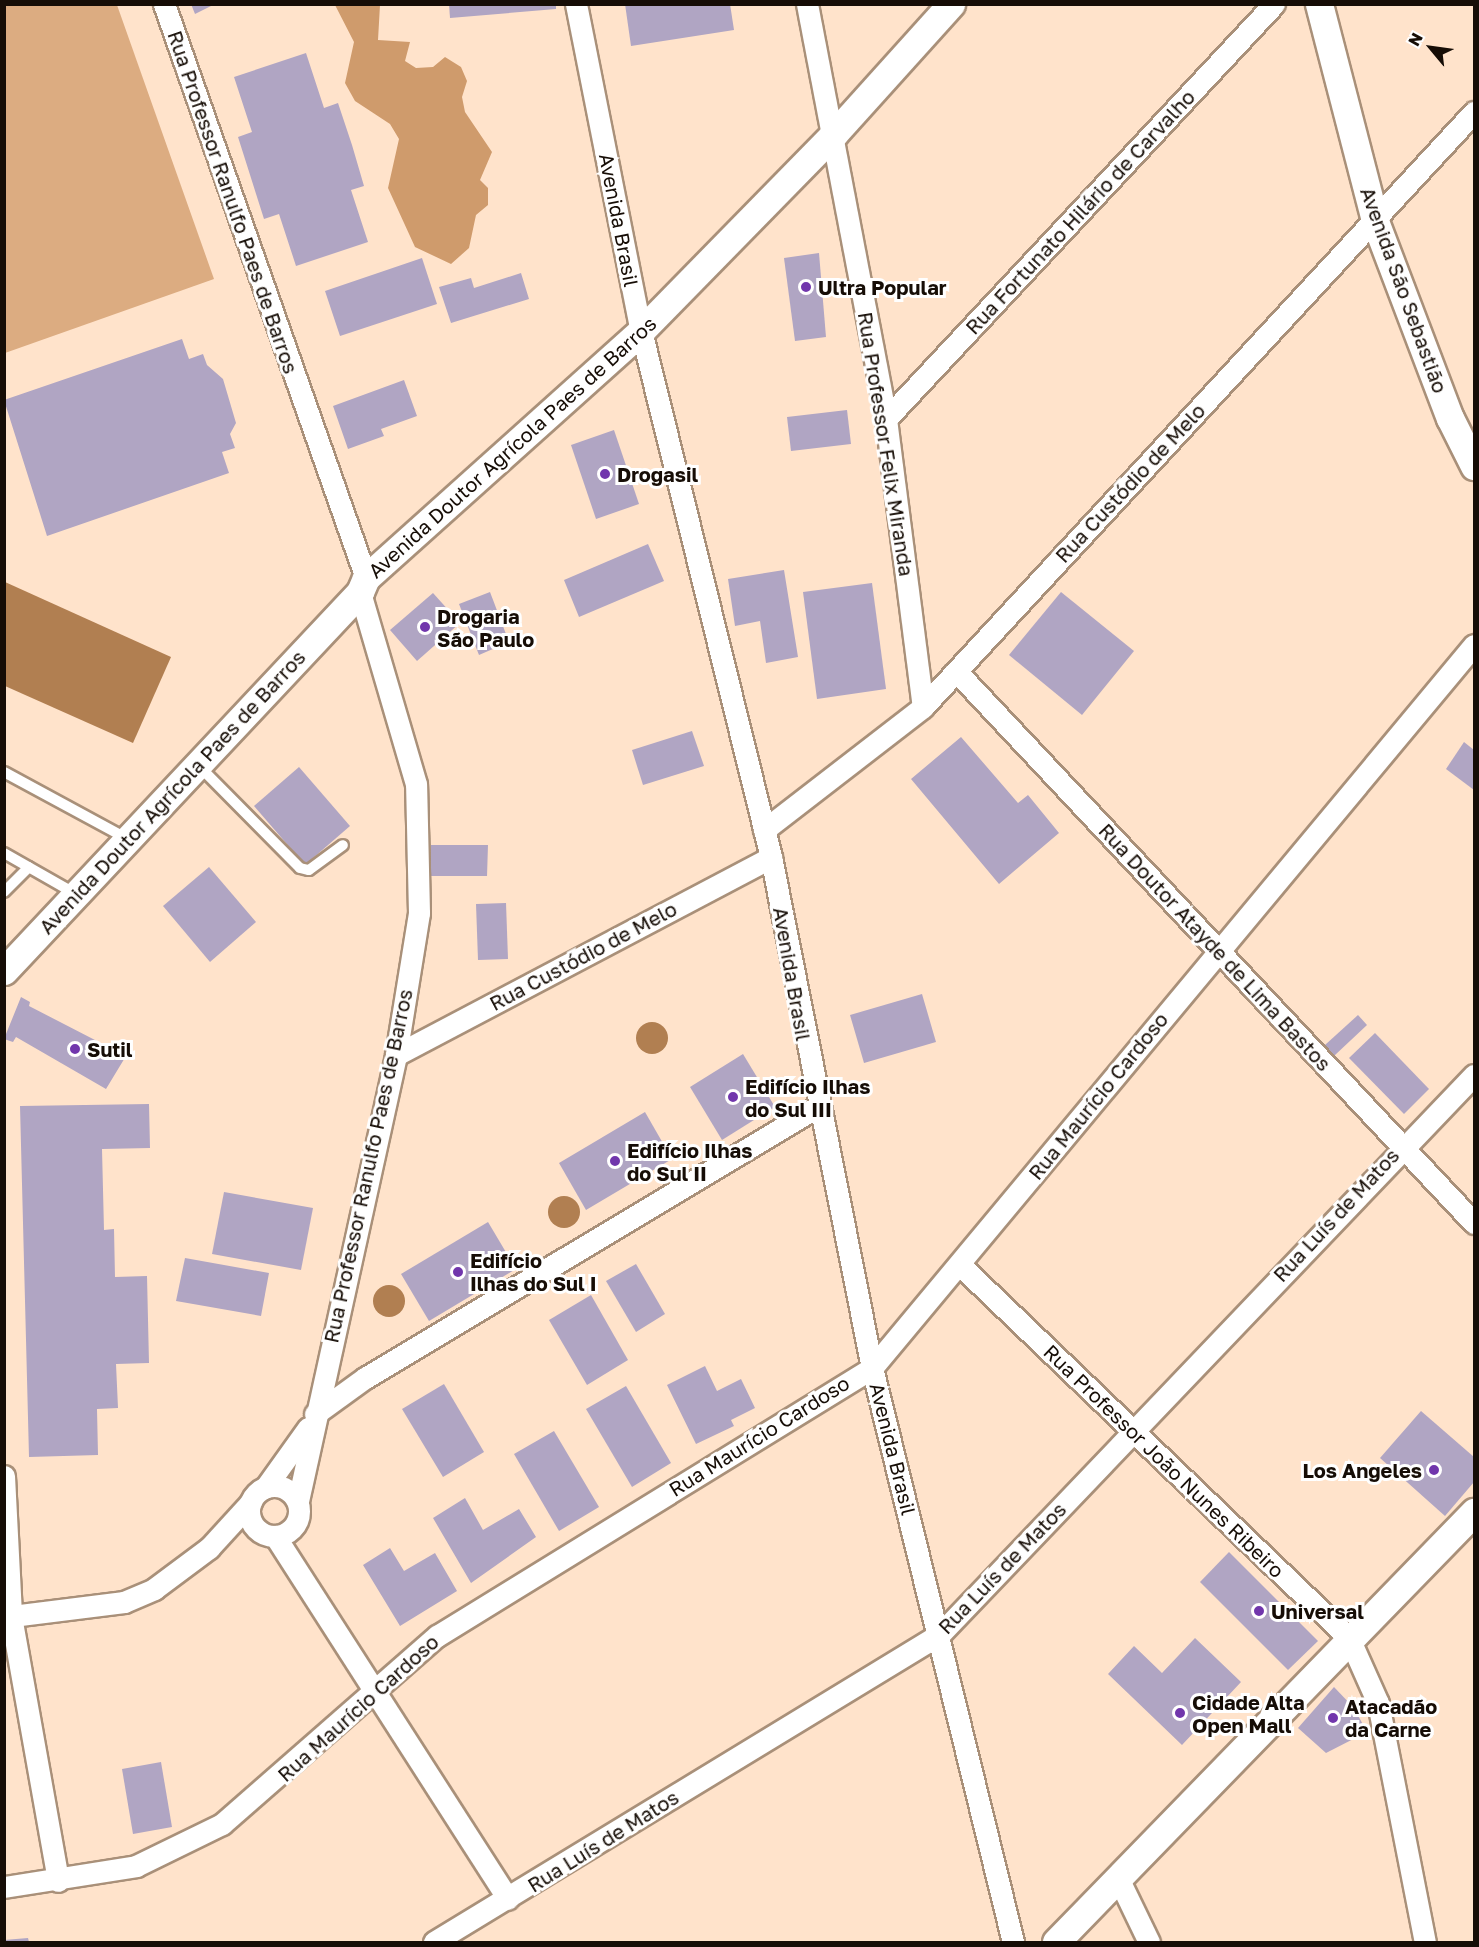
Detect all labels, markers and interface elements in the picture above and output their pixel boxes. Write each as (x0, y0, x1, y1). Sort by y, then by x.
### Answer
north arrow (1401, 18, 1461, 78)
street label: Rua Professor Ranulfo Paes de Barros (163, 27, 303, 377)
text: N (1404, 29, 1427, 49)
street label: Rua Fortunato Hilário de Carvalho (960, 85, 1200, 339)
street label: Avenida Brasil (594, 151, 644, 289)
street label: Avenida São Sebastião (1356, 184, 1452, 396)
place label: Ultra Popular (818, 275, 947, 299)
marker: Ultra Popular (799, 280, 813, 294)
street label: Rua Professor Felix Miranda (853, 310, 919, 578)
street label: Avenida Doutor Agrícola Paes de Barros (363, 311, 661, 583)
street label: Rua Custódio de Melo (1050, 399, 1210, 567)
place label: Drogasil (617, 462, 698, 486)
marker: Drogasil (598, 467, 612, 481)
place label: Drogaria São Paulo (437, 604, 534, 651)
marker: Drogaria São Paulo (418, 620, 432, 634)
street label: Avenida Doutor Agrícola Paes de Barros (34, 645, 310, 939)
street label: Rua Doutor Atayde de Lima Bastos (1094, 818, 1336, 1076)
street label: Rua Custódio de Melo (485, 896, 681, 1016)
street label: Avenida Brasil (768, 905, 816, 1043)
street label: Rua Professor Ranulfo Paes de Barros (319, 987, 417, 1345)
street label: Rua Maurício Cardoso (1023, 1008, 1173, 1184)
place label: Sutil (87, 1037, 132, 1061)
marker: Sutil (68, 1042, 82, 1056)
place label: Edifício Ilhas do Sul III (745, 1074, 870, 1121)
marker: Edifício Ilhas do Sul III (726, 1090, 740, 1104)
place label: Edifício Ilhas do Sul II (627, 1138, 752, 1185)
street label: Rua Luís de Matos (1268, 1143, 1404, 1287)
marker: Edifício Ilhas do Sul II (608, 1154, 622, 1168)
place label: Edifício Ilhas do Sul I (470, 1248, 596, 1295)
marker: Edifício Ilhas do Sul I (451, 1265, 465, 1279)
street label: Rua Professor João Nunes Ribeiro (1039, 1340, 1289, 1582)
street label: Rua Maurício Cardoso (664, 1371, 854, 1501)
street label: Avenida Brasil (865, 1380, 921, 1518)
place label: Los Angeles (1302, 1458, 1422, 1482)
marker: Los Angeles (1427, 1463, 1441, 1477)
street label: Rua Luís de Matos (933, 1497, 1071, 1639)
place label: Universal (1271, 1599, 1364, 1623)
marker: Universal (1252, 1604, 1266, 1618)
street label: Rua Maurício Cardoso (273, 1629, 443, 1787)
place label: Cidade Alta Open Mall (1192, 1690, 1305, 1737)
place label: Atacadão da Carne (1345, 1694, 1437, 1741)
marker: Cidade Alta Open Mall (1173, 1706, 1187, 1720)
marker: Atacadão da Carne (1326, 1711, 1340, 1725)
street label: Rua Luís de Matos (523, 1785, 683, 1897)

